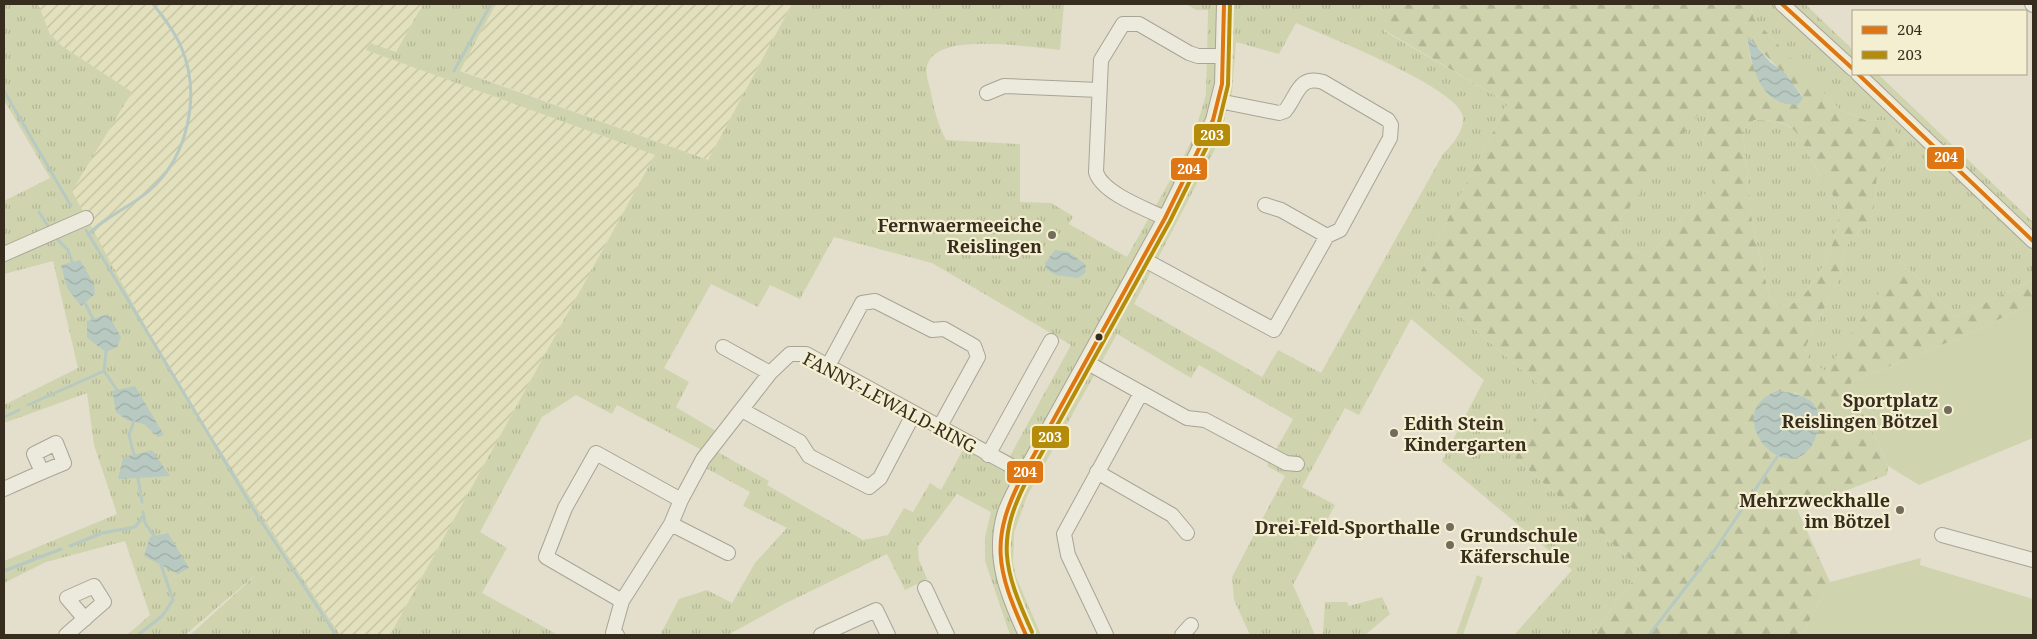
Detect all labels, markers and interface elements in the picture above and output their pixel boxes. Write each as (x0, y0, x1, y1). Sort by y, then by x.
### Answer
legend (1852, 10, 2027, 75)
text: 204 (1897, 19, 1923, 39)
text: 203 (1897, 44, 1922, 64)
line badge: 203 (1193, 123, 1231, 147)
text: 203 (1200, 125, 1224, 144)
line badge: 204 (1926, 146, 1965, 170)
text: 204 (1934, 147, 1958, 166)
line badge: 204 (1170, 157, 1208, 181)
text: 204 (1177, 159, 1201, 178)
place label: Fernwaermeeiche Reislingen (877, 213, 1042, 258)
marker: Fernwaermeeiche Reislingen (1046, 229, 1058, 241)
unlabelled marker (1094, 332, 1104, 342)
street label: FANNY-LEWALD-RING (799, 346, 981, 458)
place label: Sportplatz Reislingen Bötzel (1782, 388, 1939, 433)
marker: Sportplatz Reislingen Bötzel (1942, 404, 1954, 416)
place label: Edith Stein Kindergarten (1404, 411, 1527, 456)
line badge: 203 (1031, 425, 1070, 449)
text: 203 (1038, 427, 1062, 446)
marker: Edith Stein Kindergarten (1388, 427, 1400, 439)
line badge: 204 (1006, 460, 1044, 484)
text: 204 (1013, 462, 1037, 481)
place label: Mehrzweckhalle im Bötzel (1739, 488, 1891, 533)
marker: Mehrzweckhalle im Bötzel (1894, 504, 1906, 516)
place label: Drei-Feld-Sporthalle (1255, 515, 1440, 539)
marker: Drei-Feld-Sporthalle (1444, 521, 1456, 533)
place label: Grundschule Käferschule (1460, 523, 1578, 568)
marker: Grundschule Käferschule (1444, 539, 1456, 551)

